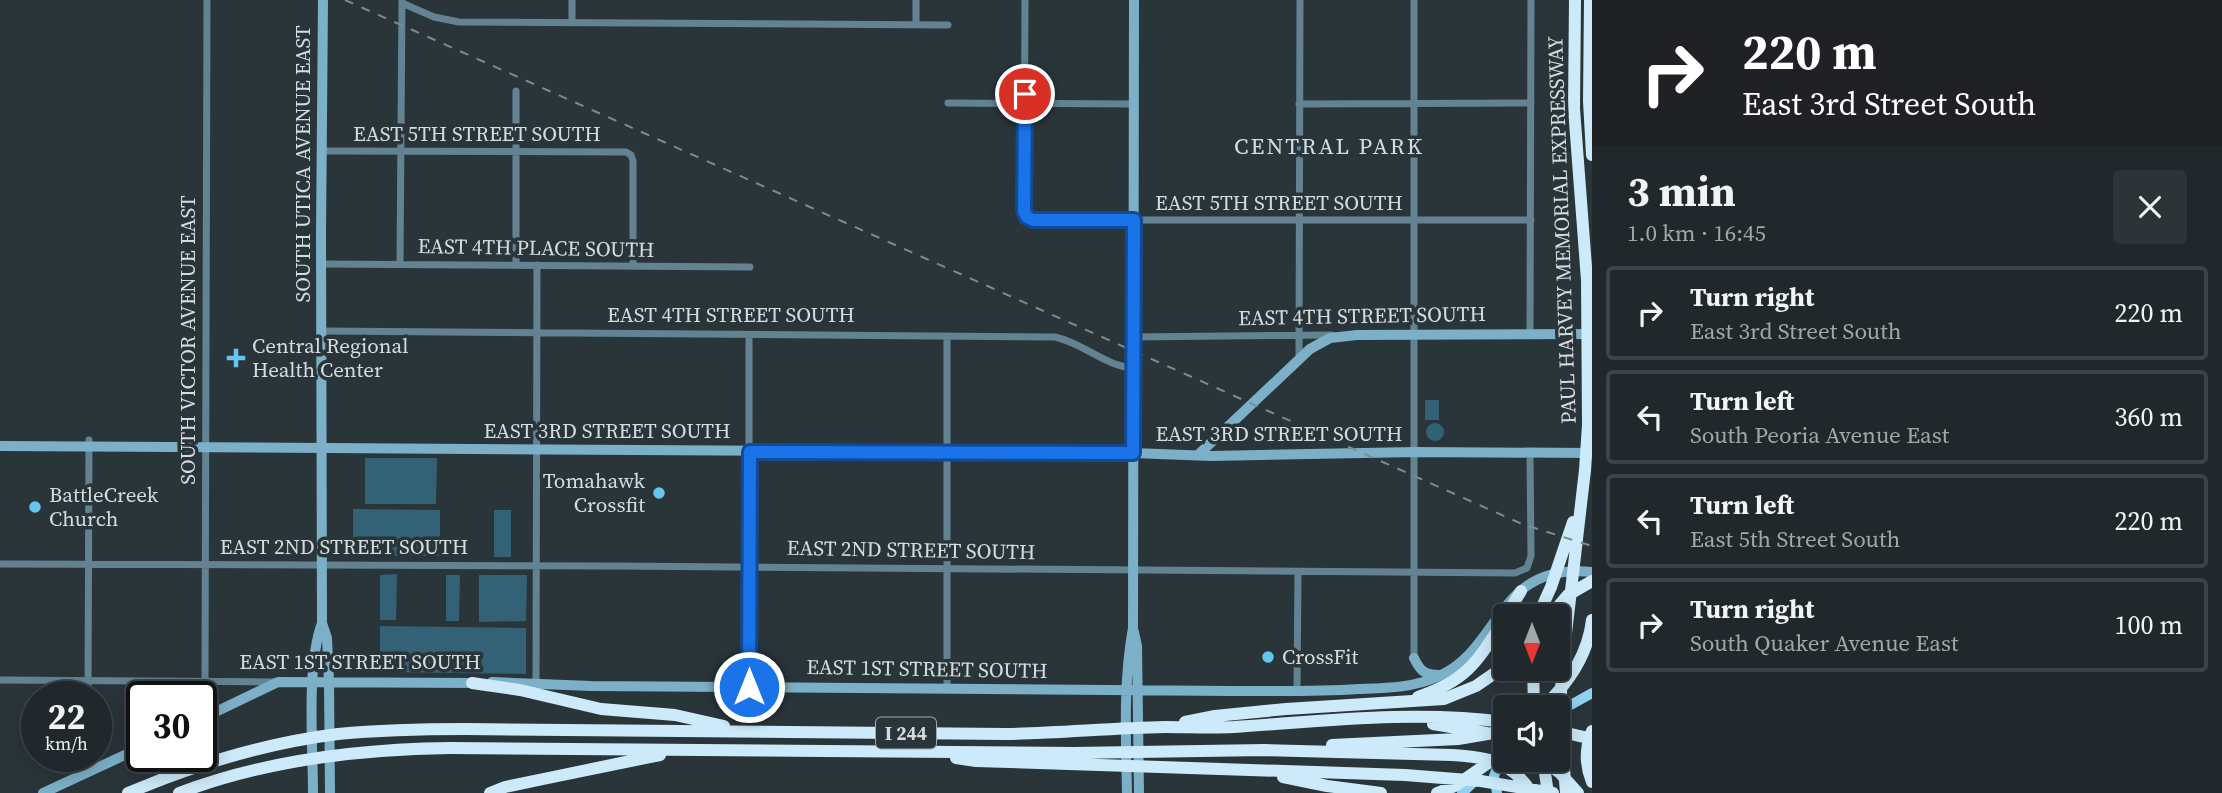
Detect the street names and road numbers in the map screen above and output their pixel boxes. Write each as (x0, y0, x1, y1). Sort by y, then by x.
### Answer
street label: SOUTH UTICA AVENUE EAST (288, 25, 317, 303)
street label: PAUL HARVEY MEMORIAL EXPRESSWAY (1540, 35, 1583, 425)
street label: EAST 5TH STREET SOUTH (353, 119, 601, 148)
street label: EAST 5TH STREET SOUTH (1155, 188, 1403, 217)
street label: SOUTH VICTOR AVENUE EAST (173, 195, 202, 485)
street label: EAST 4TH PLACE SOUTH (417, 231, 655, 264)
street label: EAST 4TH STREET SOUTH (1238, 299, 1486, 332)
street label: EAST 4TH STREET SOUTH (607, 300, 855, 329)
street label: EAST 3RD STREET SOUTH (483, 416, 731, 445)
street label: EAST 3RD STREET SOUTH (1155, 419, 1403, 448)
street label: EAST 2ND STREET SOUTH (220, 532, 468, 561)
street label: EAST 2ND STREET SOUTH (786, 533, 1036, 566)
street label: EAST 1ST STREET SOUTH (239, 647, 481, 676)
street label: EAST 1ST STREET SOUTH (806, 652, 1048, 685)
road number: I 244 (876, 718, 936, 748)

